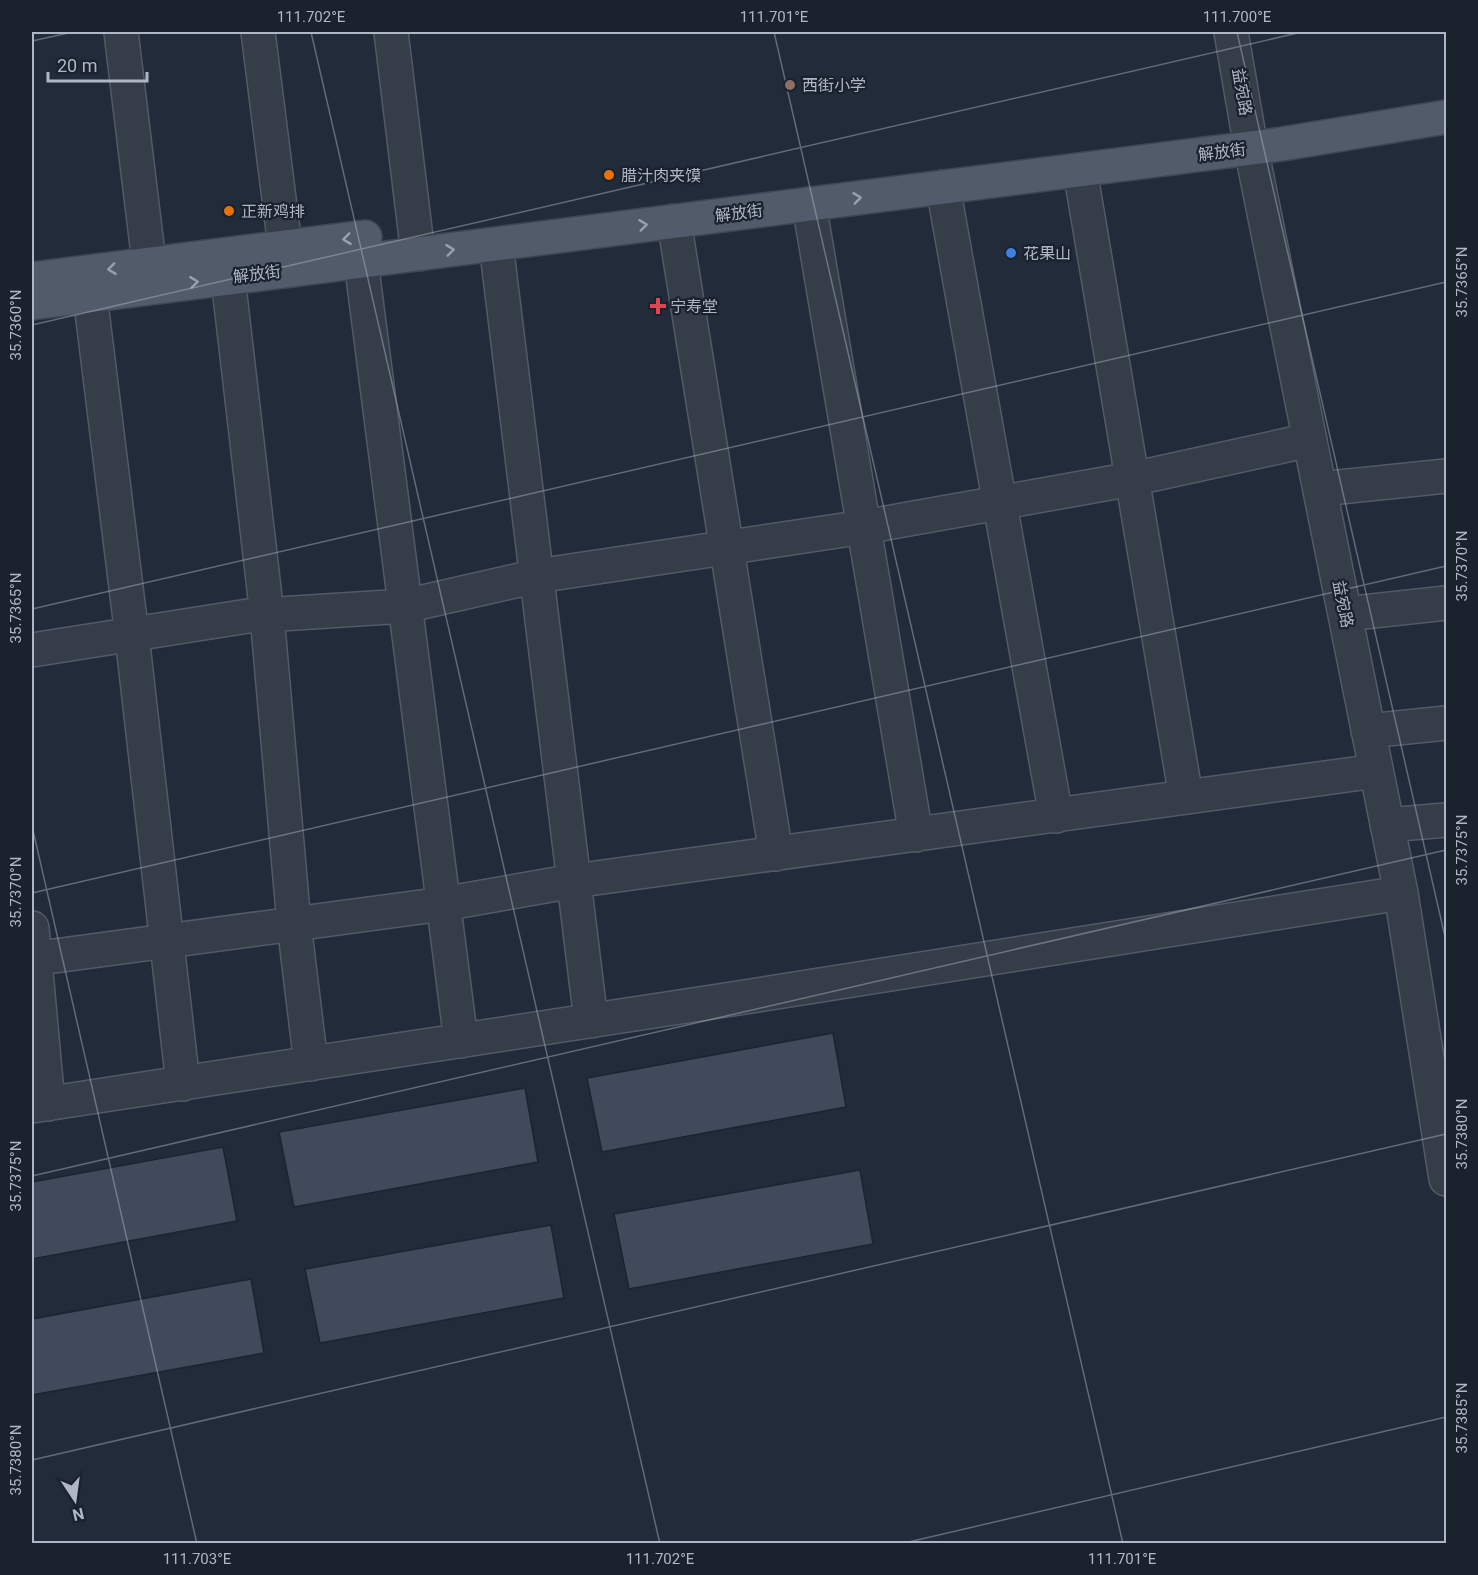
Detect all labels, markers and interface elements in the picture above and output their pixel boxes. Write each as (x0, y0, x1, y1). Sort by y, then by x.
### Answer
text: 111.702°E (277, 8, 346, 26)
text: 111.701°E (740, 8, 809, 26)
text: 111.700°E (1203, 8, 1272, 26)
scale bar (48, 45, 147, 83)
text: 20 m (57, 55, 97, 76)
street label: 益宛路 (1228, 67, 1256, 117)
place label: 西街小学 (802, 76, 866, 95)
marker: 西街小学 (783, 78, 797, 92)
street label: 解放街 (1197, 140, 1247, 164)
place label: 腊汁肉夹馍 (621, 166, 701, 185)
marker: 腊汁肉夹馍 (602, 168, 616, 182)
one-way arrow (853, 192, 862, 205)
street label: 解放街 (714, 201, 764, 225)
place label: 正新鸡排 (241, 202, 305, 221)
marker: 正新鸡排 (222, 204, 236, 218)
one-way arrow (638, 219, 648, 231)
one-way arrow (343, 233, 352, 245)
one-way arrow (445, 244, 454, 256)
place label: 花果山 (1023, 244, 1071, 263)
marker: 花果山 (1004, 246, 1018, 260)
text: 35.7365°N (1453, 247, 1471, 317)
one-way arrow (108, 262, 117, 274)
street label: 解放街 (232, 262, 282, 286)
one-way arrow (189, 276, 198, 289)
text: 35.7360°N (7, 290, 25, 360)
place label: 宁寿堂 (670, 297, 718, 316)
marker: 宁寿堂 (651, 299, 665, 313)
text: 35.7370°N (1453, 531, 1471, 601)
text: 35.7365°N (7, 573, 25, 643)
street label: 益宛路 (1329, 579, 1357, 629)
text: 35.7375°N (1453, 815, 1471, 885)
text: 35.7370°N (7, 857, 25, 927)
text: 35.7380°N (1453, 1099, 1471, 1169)
text: 35.7375°N (7, 1141, 25, 1211)
text: 35.7385°N (1453, 1383, 1471, 1453)
text: 35.7380°N (7, 1425, 25, 1495)
north arrow (45, 1470, 105, 1530)
text: N (71, 1504, 86, 1525)
text: 111.703°E (163, 1550, 232, 1568)
text: 111.702°E (626, 1550, 695, 1568)
text: 111.701°E (1088, 1550, 1157, 1568)

